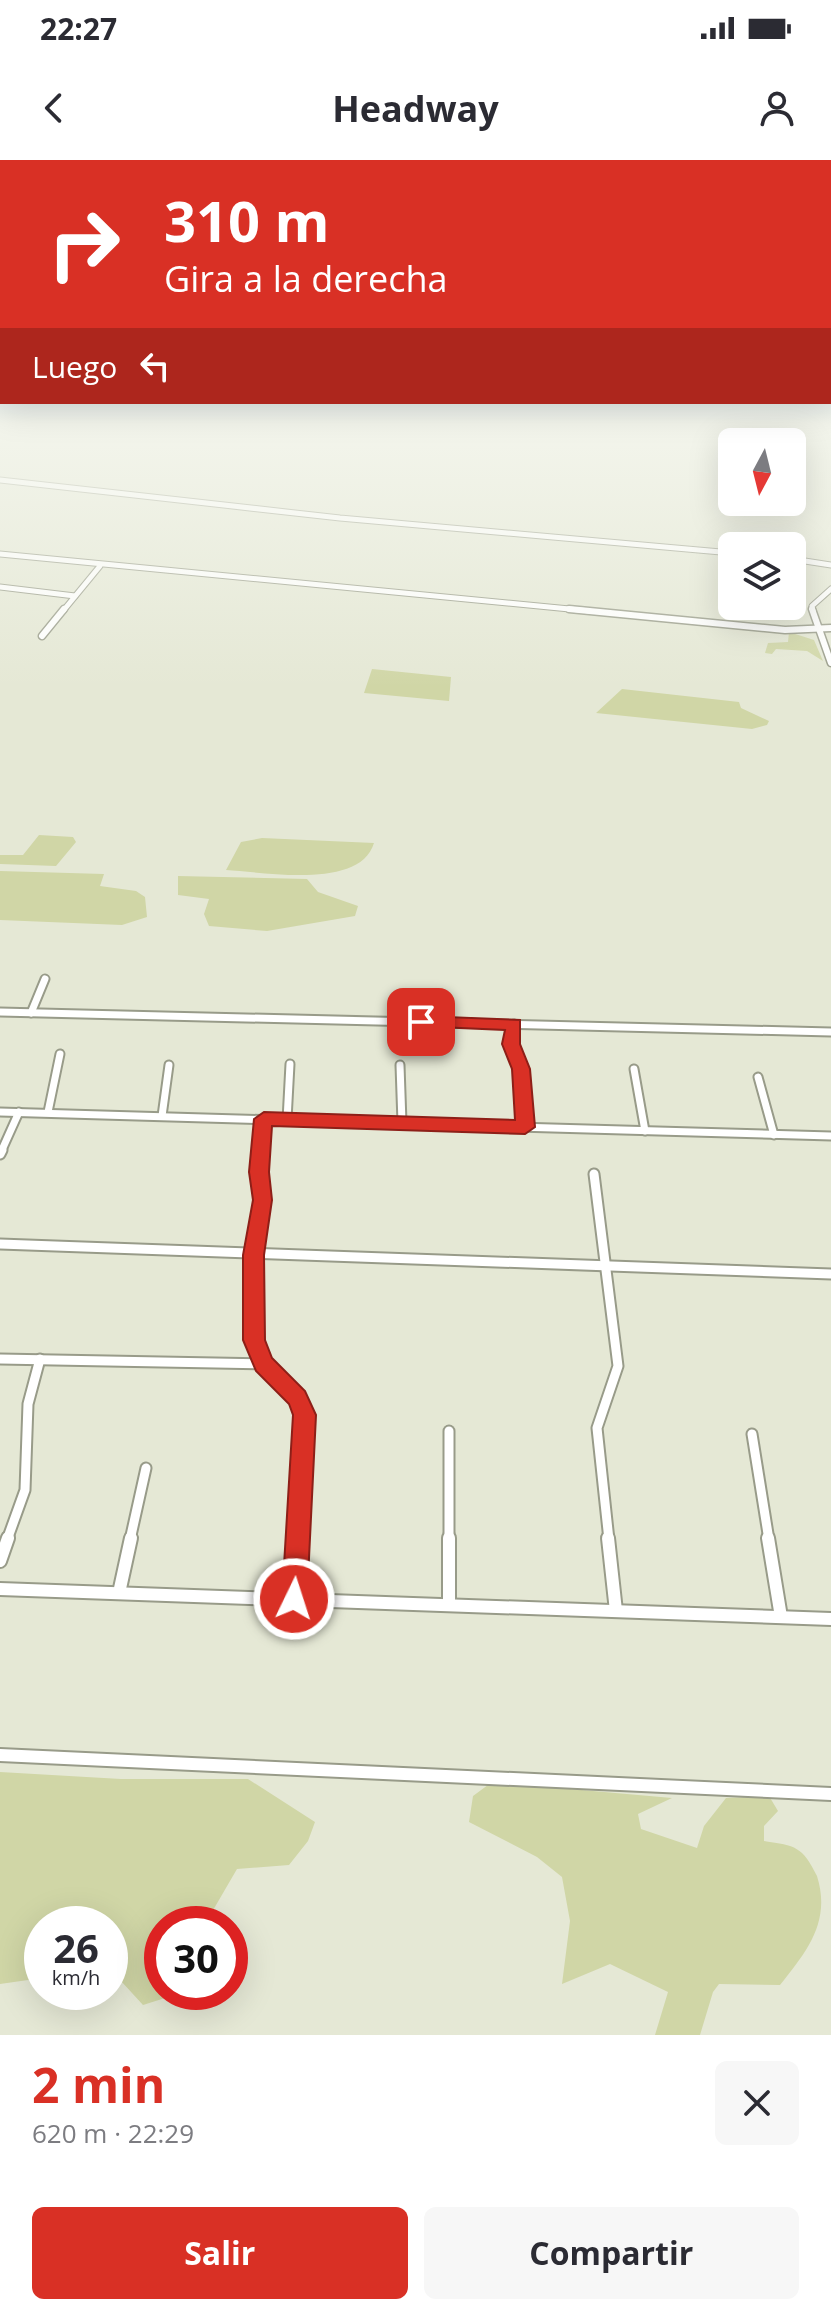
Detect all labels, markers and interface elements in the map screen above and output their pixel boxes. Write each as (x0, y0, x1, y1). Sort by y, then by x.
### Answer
text: 22:27 (40, 8, 117, 49)
text: Headway (332, 84, 499, 133)
icon: back (32, 86, 76, 130)
icon: person (755, 86, 799, 130)
text: 310 m (164, 182, 330, 258)
icon: right (32, 192, 136, 296)
text: Gira a la derecha (164, 254, 448, 303)
icon: left (133, 344, 177, 388)
text: Luego (32, 346, 117, 387)
north arrow (718, 428, 806, 516)
map controls (718, 428, 806, 620)
button: layers (718, 532, 806, 620)
pin (387, 988, 455, 1056)
icon: arrive (399, 1000, 443, 1044)
position arrow (252, 1557, 336, 1641)
speed limit sign: 30 (144, 1906, 248, 2010)
text: 26 (53, 1920, 99, 1975)
text: km/h (52, 1964, 100, 1991)
text: 2 min (32, 2052, 165, 2117)
button: close (715, 2061, 799, 2145)
text: 620 m · 22:29 (32, 2115, 194, 2151)
button: Salir (32, 2207, 408, 2299)
button: Compartir (424, 2207, 799, 2299)

